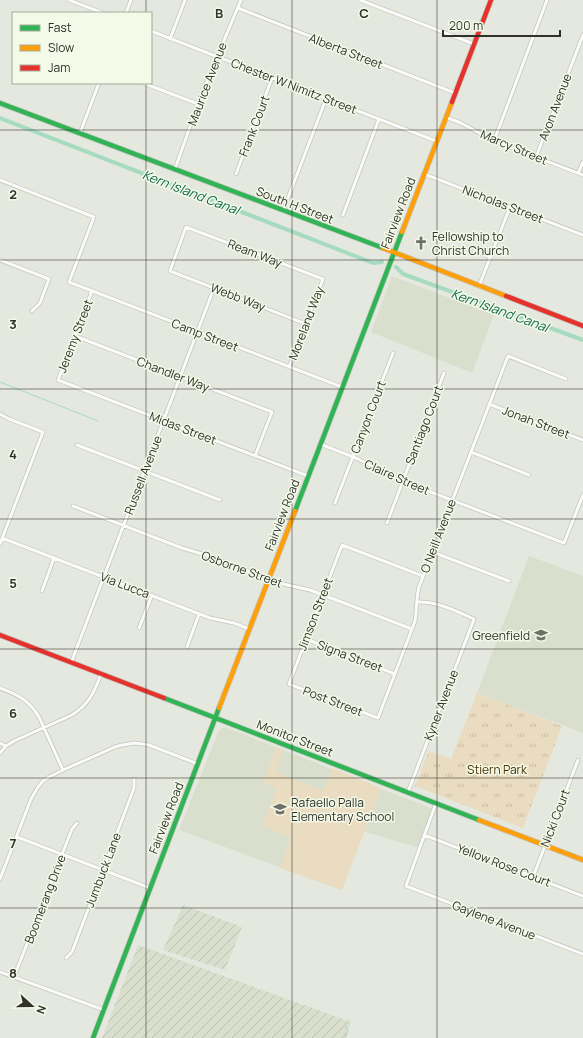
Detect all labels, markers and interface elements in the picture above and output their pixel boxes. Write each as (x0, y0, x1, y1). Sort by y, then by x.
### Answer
text: B (215, 4, 223, 22)
text: C (359, 4, 369, 22)
legend (12, 12, 152, 84)
scale bar (443, 12, 560, 38)
text: 200 m (449, 17, 483, 34)
text: Fast (48, 19, 72, 36)
street label: Alberta Street (307, 29, 386, 73)
text: Slow (48, 39, 74, 56)
street label: Maurice Avenue (183, 40, 231, 128)
street label: Chester W Nimitz Street (229, 54, 360, 118)
text: Jam (48, 59, 70, 76)
street label: Avon Avenue (534, 71, 576, 143)
street label: Frank Court (235, 93, 274, 159)
street label: Marcy Street (478, 125, 550, 169)
water label: Kern Island Canal (140, 165, 244, 219)
street label: Fairview Road (377, 175, 419, 251)
street label: Nicholas Street (460, 181, 546, 227)
street label: South H Street (254, 182, 336, 228)
text: 2 (9, 185, 17, 203)
place label: Fellowship to Christ Church (432, 228, 509, 259)
street label: Ream Way (225, 235, 285, 271)
church icon: Fellowship to Christ Church (413, 235, 429, 251)
street label: Webb Way (208, 279, 268, 315)
street label: Moreland Way (284, 283, 328, 362)
water label: Kern Island Canal (449, 284, 553, 337)
street label: Jeremy Street (53, 297, 97, 375)
street label: Camp Street (169, 314, 241, 356)
text: 3 (9, 315, 17, 333)
street label: Chandler Way (134, 352, 212, 396)
street label: Canyon Court (346, 378, 390, 456)
street label: Santiago Court (401, 383, 447, 467)
street label: Jonah Street (500, 401, 572, 443)
street label: Midas Street (147, 407, 219, 449)
street label: Russell Avenue (120, 433, 166, 517)
text: 4 (9, 445, 17, 463)
street label: Claire Street (362, 455, 432, 499)
street label: Fairview Road (261, 477, 303, 553)
street label: O Neill Avenue (416, 496, 460, 576)
street label: Osborne Street (199, 546, 285, 592)
street label: Via Lucca (98, 568, 152, 602)
text: 5 (9, 574, 17, 592)
street label: Jimson Street (293, 575, 337, 653)
place label: Greenfield (472, 627, 530, 644)
school or university icon: Greenfield (533, 627, 549, 643)
street label: Signa Street (315, 636, 385, 676)
street label: Kyner Avenue (420, 667, 462, 743)
street label: Post Street (301, 682, 366, 720)
text: 6 (9, 704, 17, 722)
street label: Monitor Street (254, 716, 336, 760)
park label: Stiern Park (467, 761, 528, 778)
street label: Fairview Road (145, 780, 187, 856)
street label: Nicki Court (536, 786, 574, 849)
place label: Rafaello Palla Elementary School (291, 794, 394, 825)
school or university icon: Rafaello Palla Elementary School (272, 801, 288, 817)
street label: Jumbuck Lane (81, 830, 125, 910)
text: 7 (10, 834, 17, 852)
street label: Yellow Rose Court (455, 839, 553, 891)
street label: Boomerang Drive (20, 852, 70, 946)
street label: Gaylene Avenue (450, 896, 538, 944)
text: 8 (9, 964, 17, 982)
north arrow (12, 986, 52, 1026)
text: N (33, 1003, 50, 1016)

